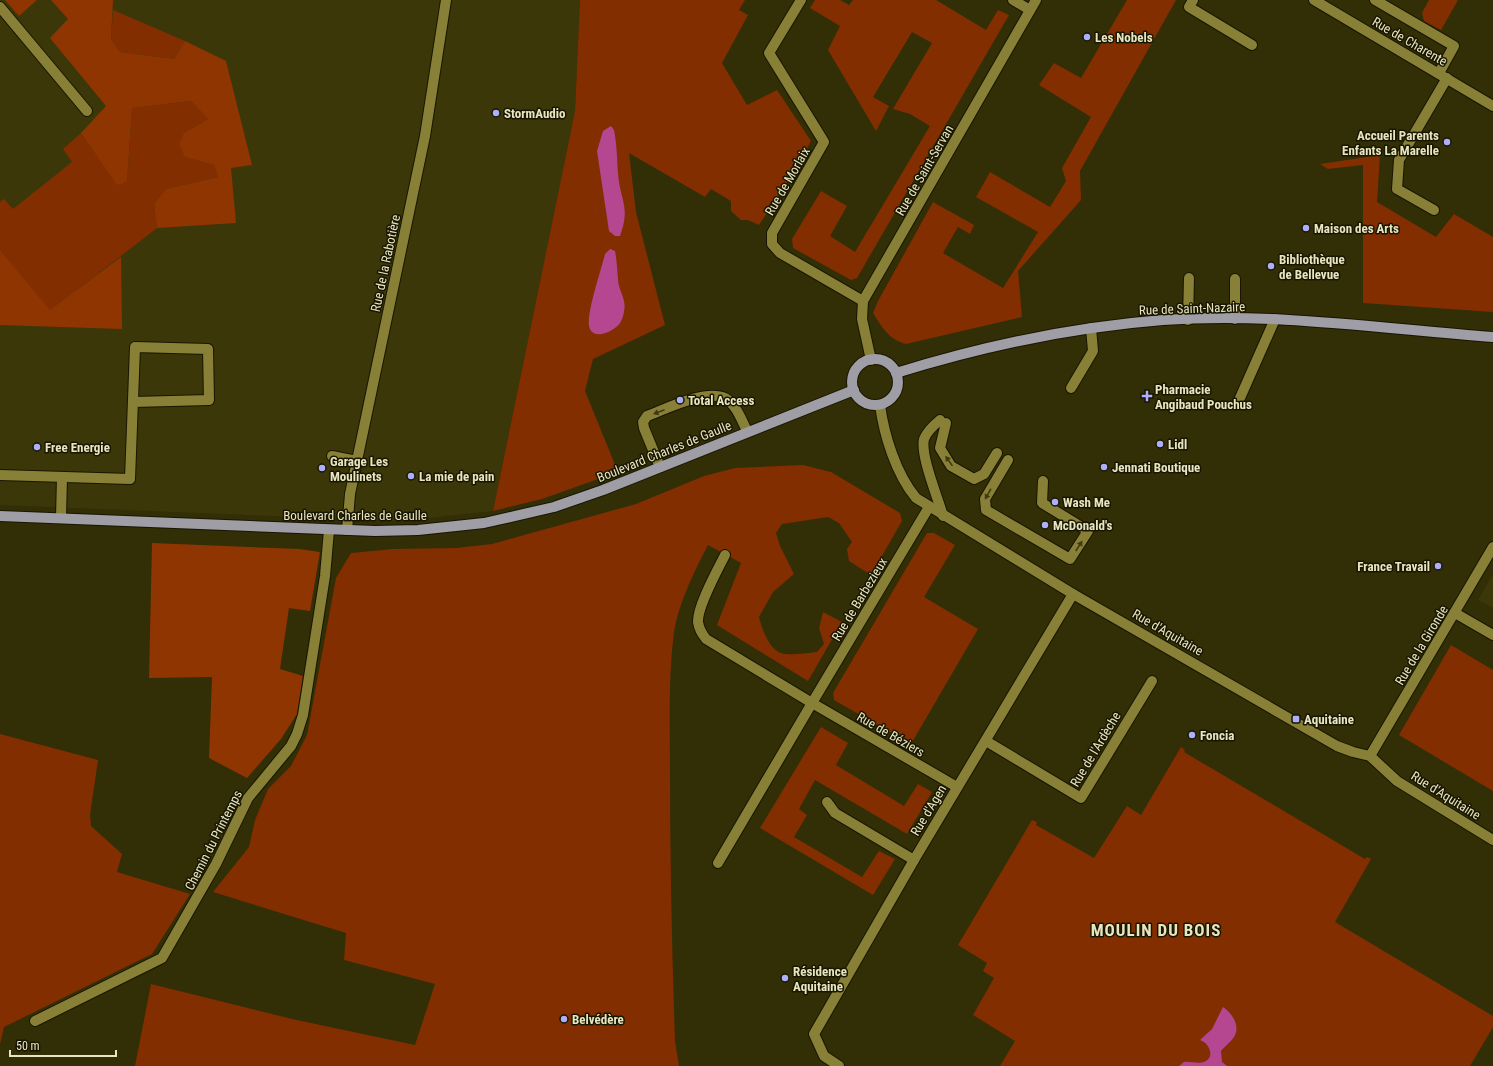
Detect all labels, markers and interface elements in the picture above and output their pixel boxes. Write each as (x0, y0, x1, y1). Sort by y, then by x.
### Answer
street label: Rue de Charente (1370, 14, 1450, 69)
place label: Les Nobels (1095, 30, 1153, 45)
marker: Les Nobels (1082, 32, 1092, 42)
place label: StormAudio (504, 106, 566, 121)
marker: StormAudio (491, 108, 501, 118)
street label: Rue de Saint-Servan (892, 122, 956, 218)
place label: Accueil Parents Enfants La Marelle (1342, 128, 1439, 158)
marker: Accueil Parents Enfants La Marelle (1442, 137, 1452, 147)
street label: Rue de Morlaix (762, 144, 813, 218)
street label: Rue de la Rabotière (368, 213, 403, 313)
place label: Maison des Arts (1314, 221, 1399, 236)
marker: Maison des Arts (1301, 223, 1311, 233)
place label: Bibliothèque de Bellevue (1279, 252, 1345, 282)
marker: Bibliothèque de Bellevue (1266, 261, 1276, 271)
street label: Rue de Saint-Nazaire (1139, 299, 1245, 318)
place label: Pharmacie Angibaud Pouchus (1155, 382, 1252, 412)
marker: Pharmacie Angibaud Pouchus (1142, 391, 1152, 401)
place label: Total Access (688, 393, 754, 408)
marker: Total Access (675, 395, 685, 405)
one-way arrow (653, 409, 665, 415)
street label: Boulevard Charles de Gaulle (595, 418, 734, 485)
place label: Lidl (1168, 437, 1187, 452)
marker: Lidl (1155, 439, 1165, 449)
place label: Free Energie (45, 440, 110, 455)
marker: Free Energie (32, 442, 42, 452)
place label: Garage Les Moulinets (330, 454, 388, 484)
one-way arrow (945, 456, 953, 467)
place label: Jennati Boutique (1112, 460, 1200, 475)
marker: Jennati Boutique (1099, 462, 1109, 472)
marker: Garage Les Moulinets (317, 463, 327, 473)
place label: La mie de pain (419, 469, 494, 484)
marker: La mie de pain (406, 471, 416, 481)
one-way arrow (985, 488, 992, 500)
place label: Wash Me (1063, 495, 1110, 510)
marker: Wash Me (1050, 497, 1060, 507)
street label: Boulevard Charles de Gaulle (283, 508, 427, 523)
place label: McDonald's (1053, 518, 1112, 533)
marker: McDonald's (1040, 520, 1050, 530)
one-way arrow (1075, 540, 1082, 552)
street label: Rue de Barbezieux (829, 555, 890, 644)
place label: France Travail (1357, 559, 1430, 574)
marker: France Travail (1433, 561, 1443, 571)
street label: Rue de la Gironde (1392, 603, 1451, 688)
street label: Rue d'Aquitaine (1130, 606, 1206, 659)
street label: Rue de Béziers (854, 709, 927, 760)
street label: Rue de l'Ardèche (1067, 709, 1124, 789)
place label: Aquitaine (1304, 712, 1354, 727)
marker: Aquitaine (1291, 714, 1301, 724)
place label: Foncia (1200, 728, 1234, 743)
marker: Foncia (1187, 730, 1197, 740)
street label: Rue d'Aquitaine (1408, 768, 1483, 823)
street label: Rue d'Agen (907, 782, 949, 838)
street label: Chemin du Printemps (182, 788, 245, 893)
district label: MOULIN DU BOIS (1091, 920, 1221, 940)
place label: Résidence Aquitaine (793, 964, 847, 994)
marker: Résidence Aquitaine (780, 973, 790, 983)
place label: Belvédère (572, 1012, 624, 1027)
marker: Belvédère (559, 1014, 569, 1024)
scale bar (10, 1032, 116, 1058)
text: 50 m (16, 1039, 40, 1053)

